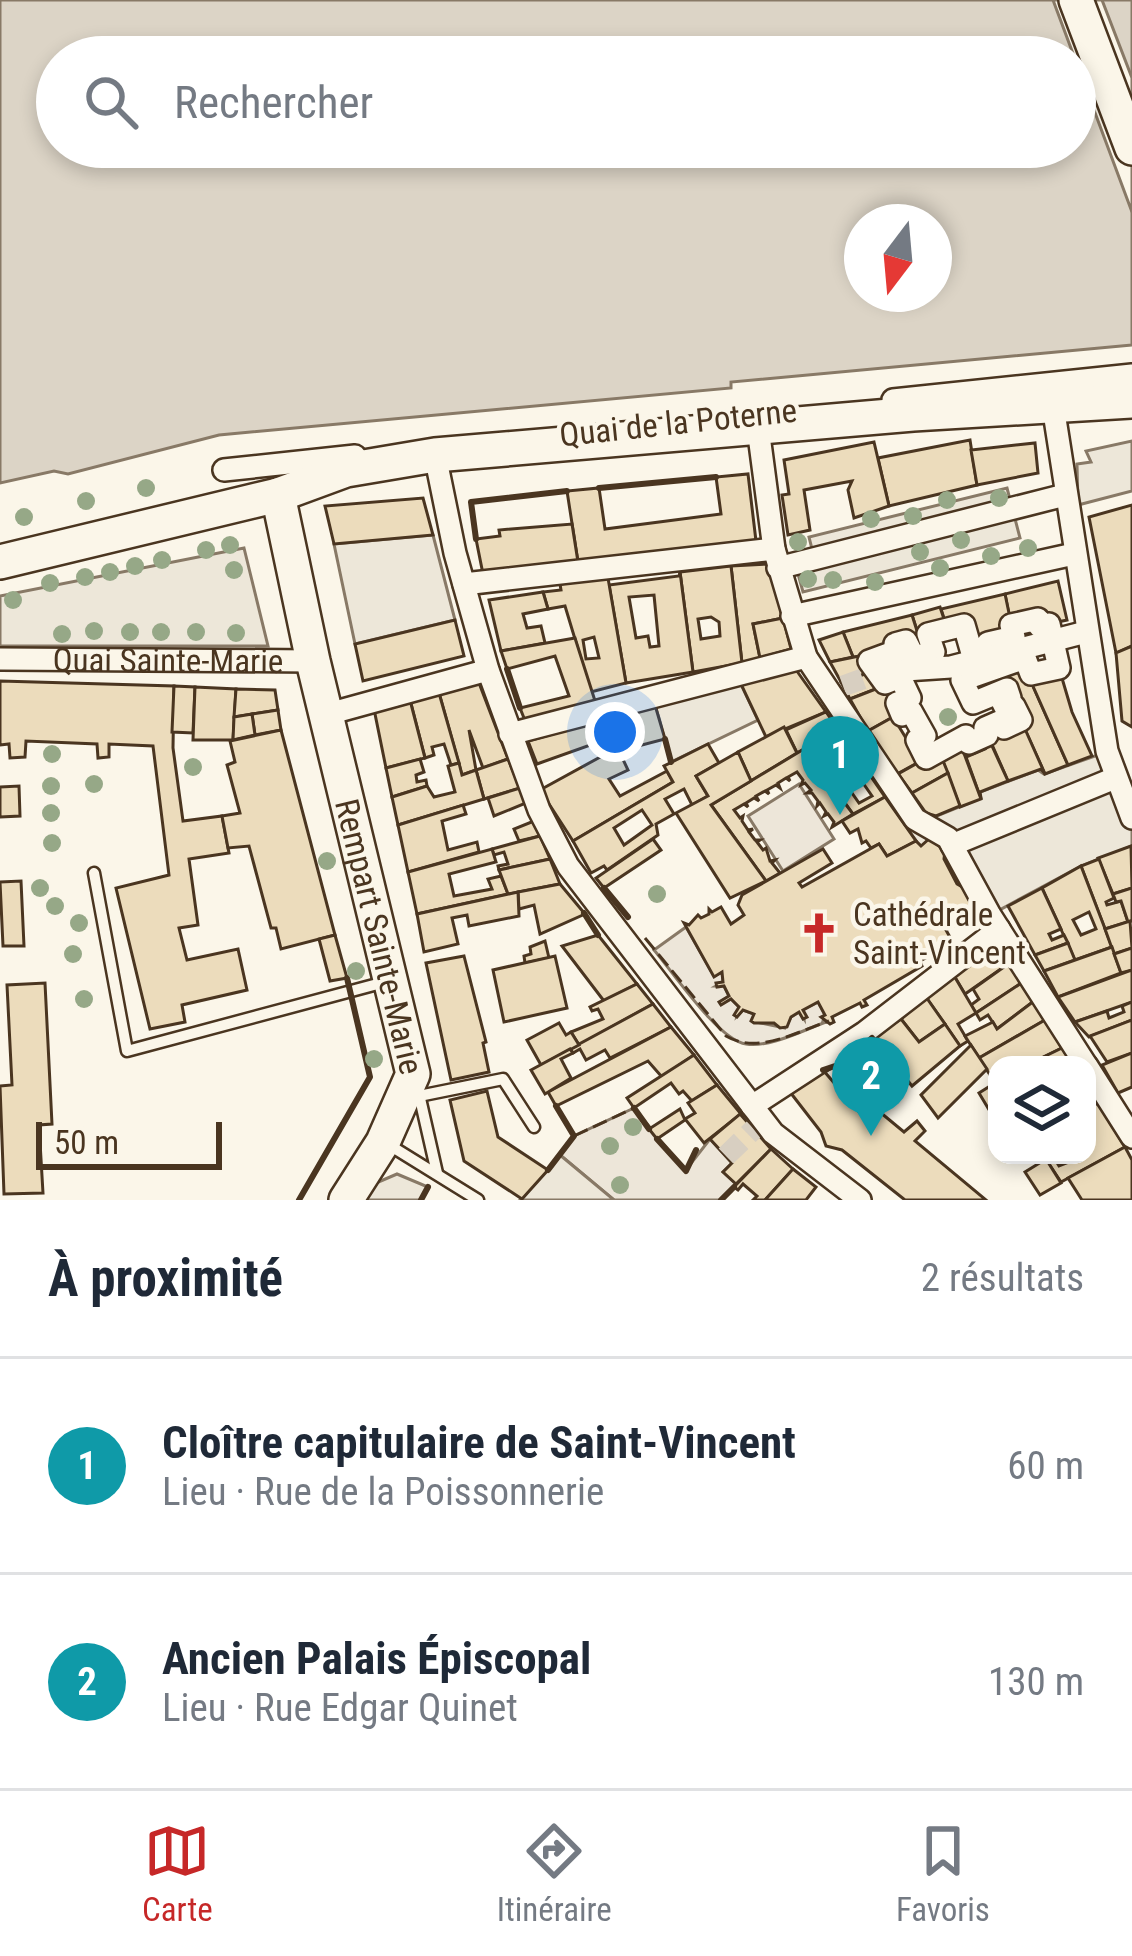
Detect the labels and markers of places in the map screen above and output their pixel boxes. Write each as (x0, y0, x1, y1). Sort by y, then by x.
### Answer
pin: 1 (801, 716, 879, 815)
place label: Cathédrale Saint-Vincent (853, 895, 1026, 972)
church icon: Cathédrale Saint-Vincent (796, 910, 842, 956)
pin: 2 (832, 1037, 910, 1136)

